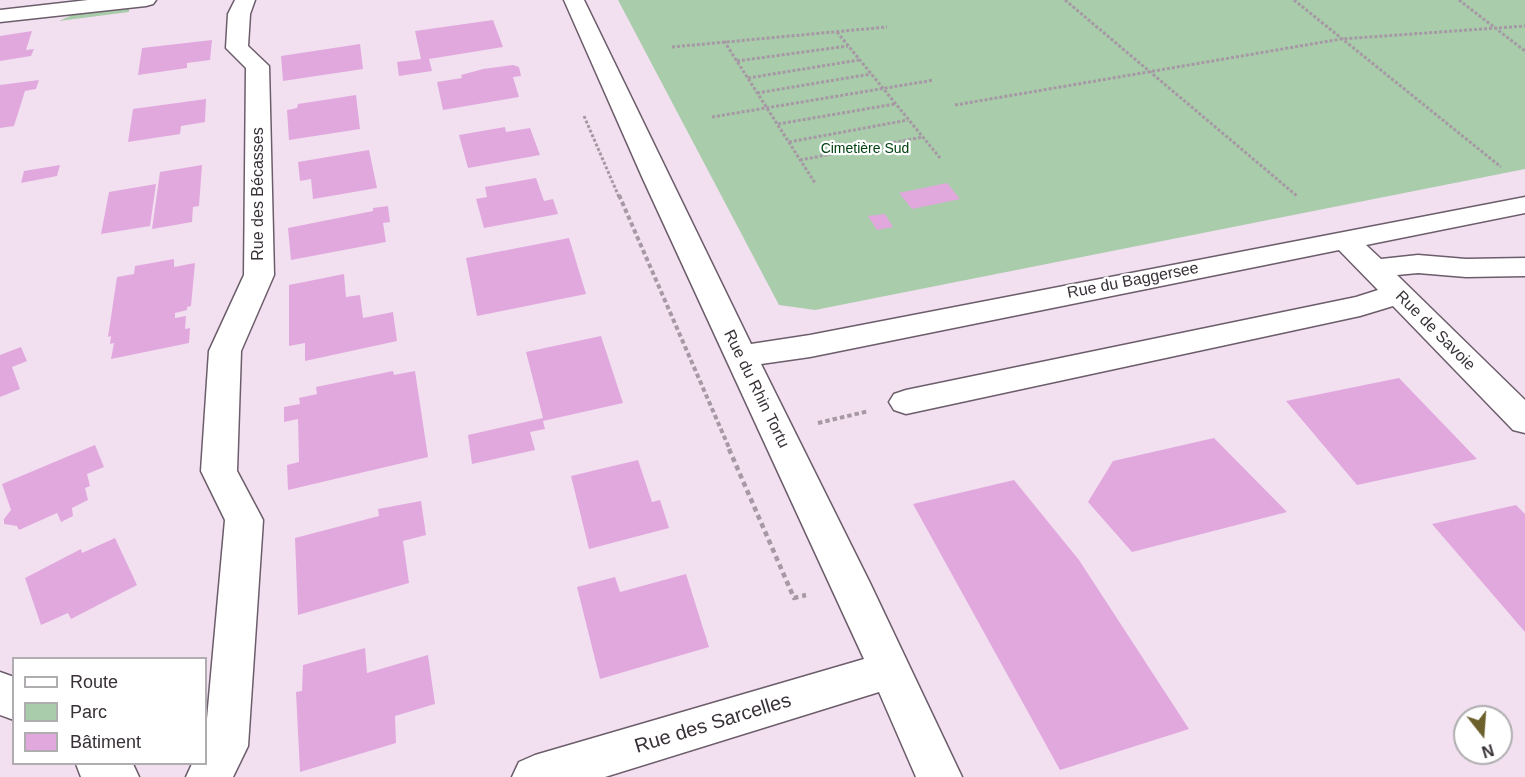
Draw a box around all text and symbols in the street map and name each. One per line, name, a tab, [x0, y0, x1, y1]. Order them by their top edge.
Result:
street label: Rue des Bécasses	[249, 127, 269, 261]
park label: Cimetière Sud	[821, 141, 909, 157]
street label: Rue du Baggersee	[1066, 259, 1200, 303]
street label: Rue de Savoie	[1391, 287, 1479, 375]
street label: Rue du Rhin Tortu	[719, 327, 793, 451]
legend	[12, 657, 207, 765]
text: Route	[70, 672, 118, 692]
street label: Rue des Sarcelles	[632, 689, 794, 759]
text: Parc	[70, 702, 107, 722]
north arrow	[1453, 705, 1513, 765]
text: Bâtiment	[70, 732, 141, 752]
text: N	[1480, 741, 1496, 761]

